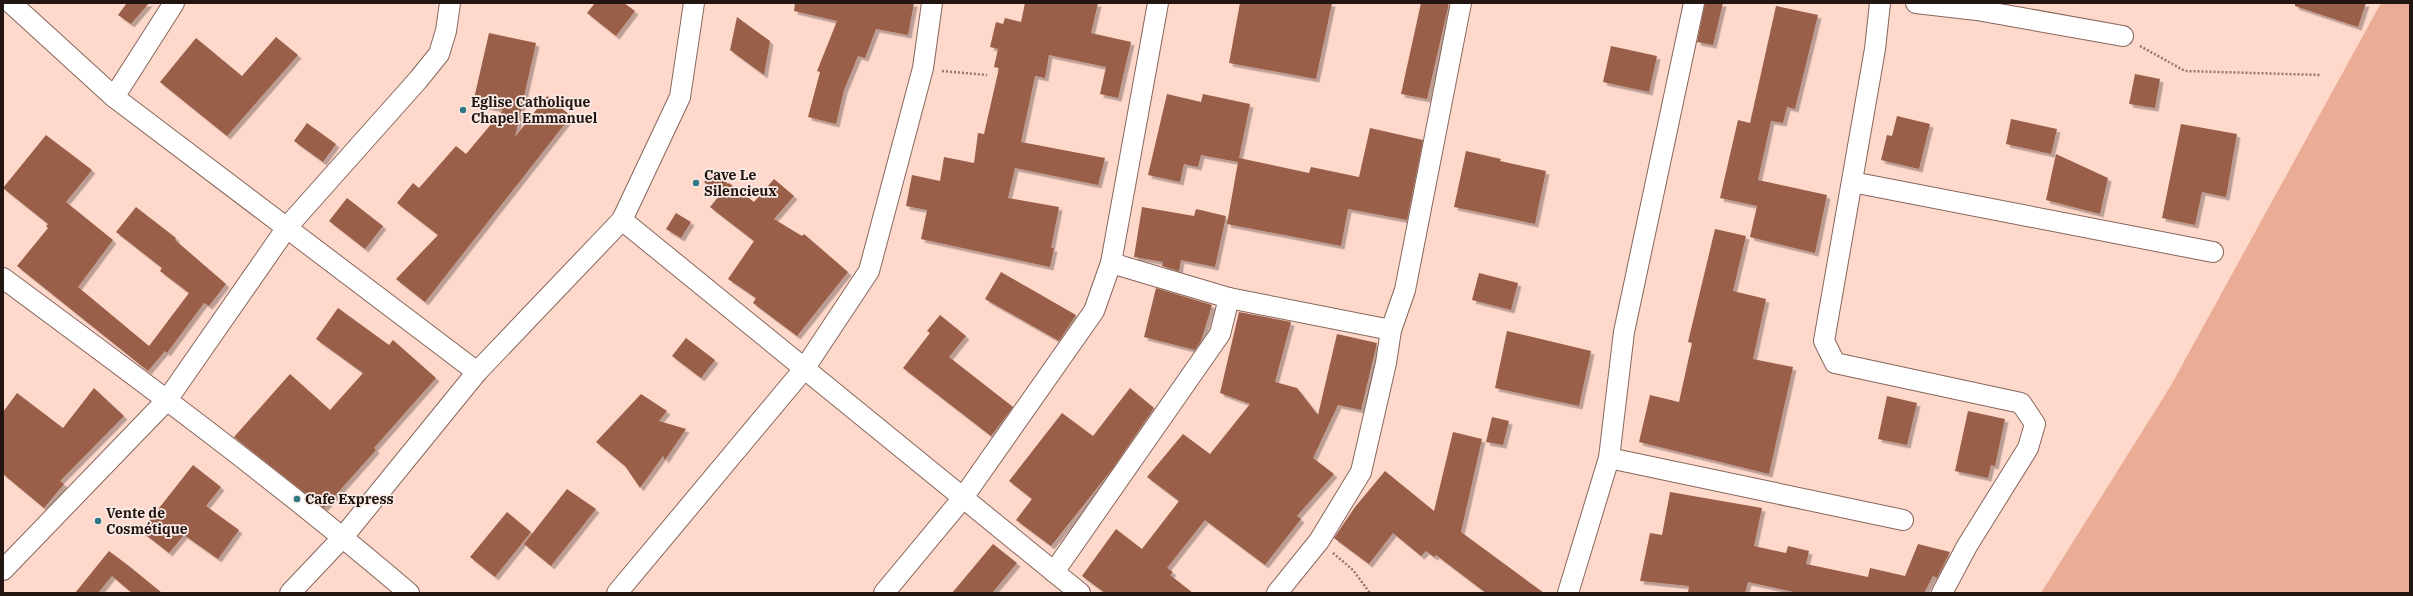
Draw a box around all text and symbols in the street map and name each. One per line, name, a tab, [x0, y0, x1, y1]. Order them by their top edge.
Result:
place label: Eglise Catholique Chapel Emmanuel	[471, 93, 598, 127]
marker: Eglise Catholique Chapel Emmanuel	[458, 105, 468, 115]
place label: Cave Le Silencieux	[704, 166, 777, 200]
marker: Cave Le Silencieux	[691, 178, 701, 188]
place label: Cafe Express	[305, 490, 394, 508]
marker: Cafe Express	[292, 494, 302, 504]
place label: Vente de Cosmétique	[106, 504, 188, 538]
marker: Vente de Cosmétique	[93, 516, 103, 526]

